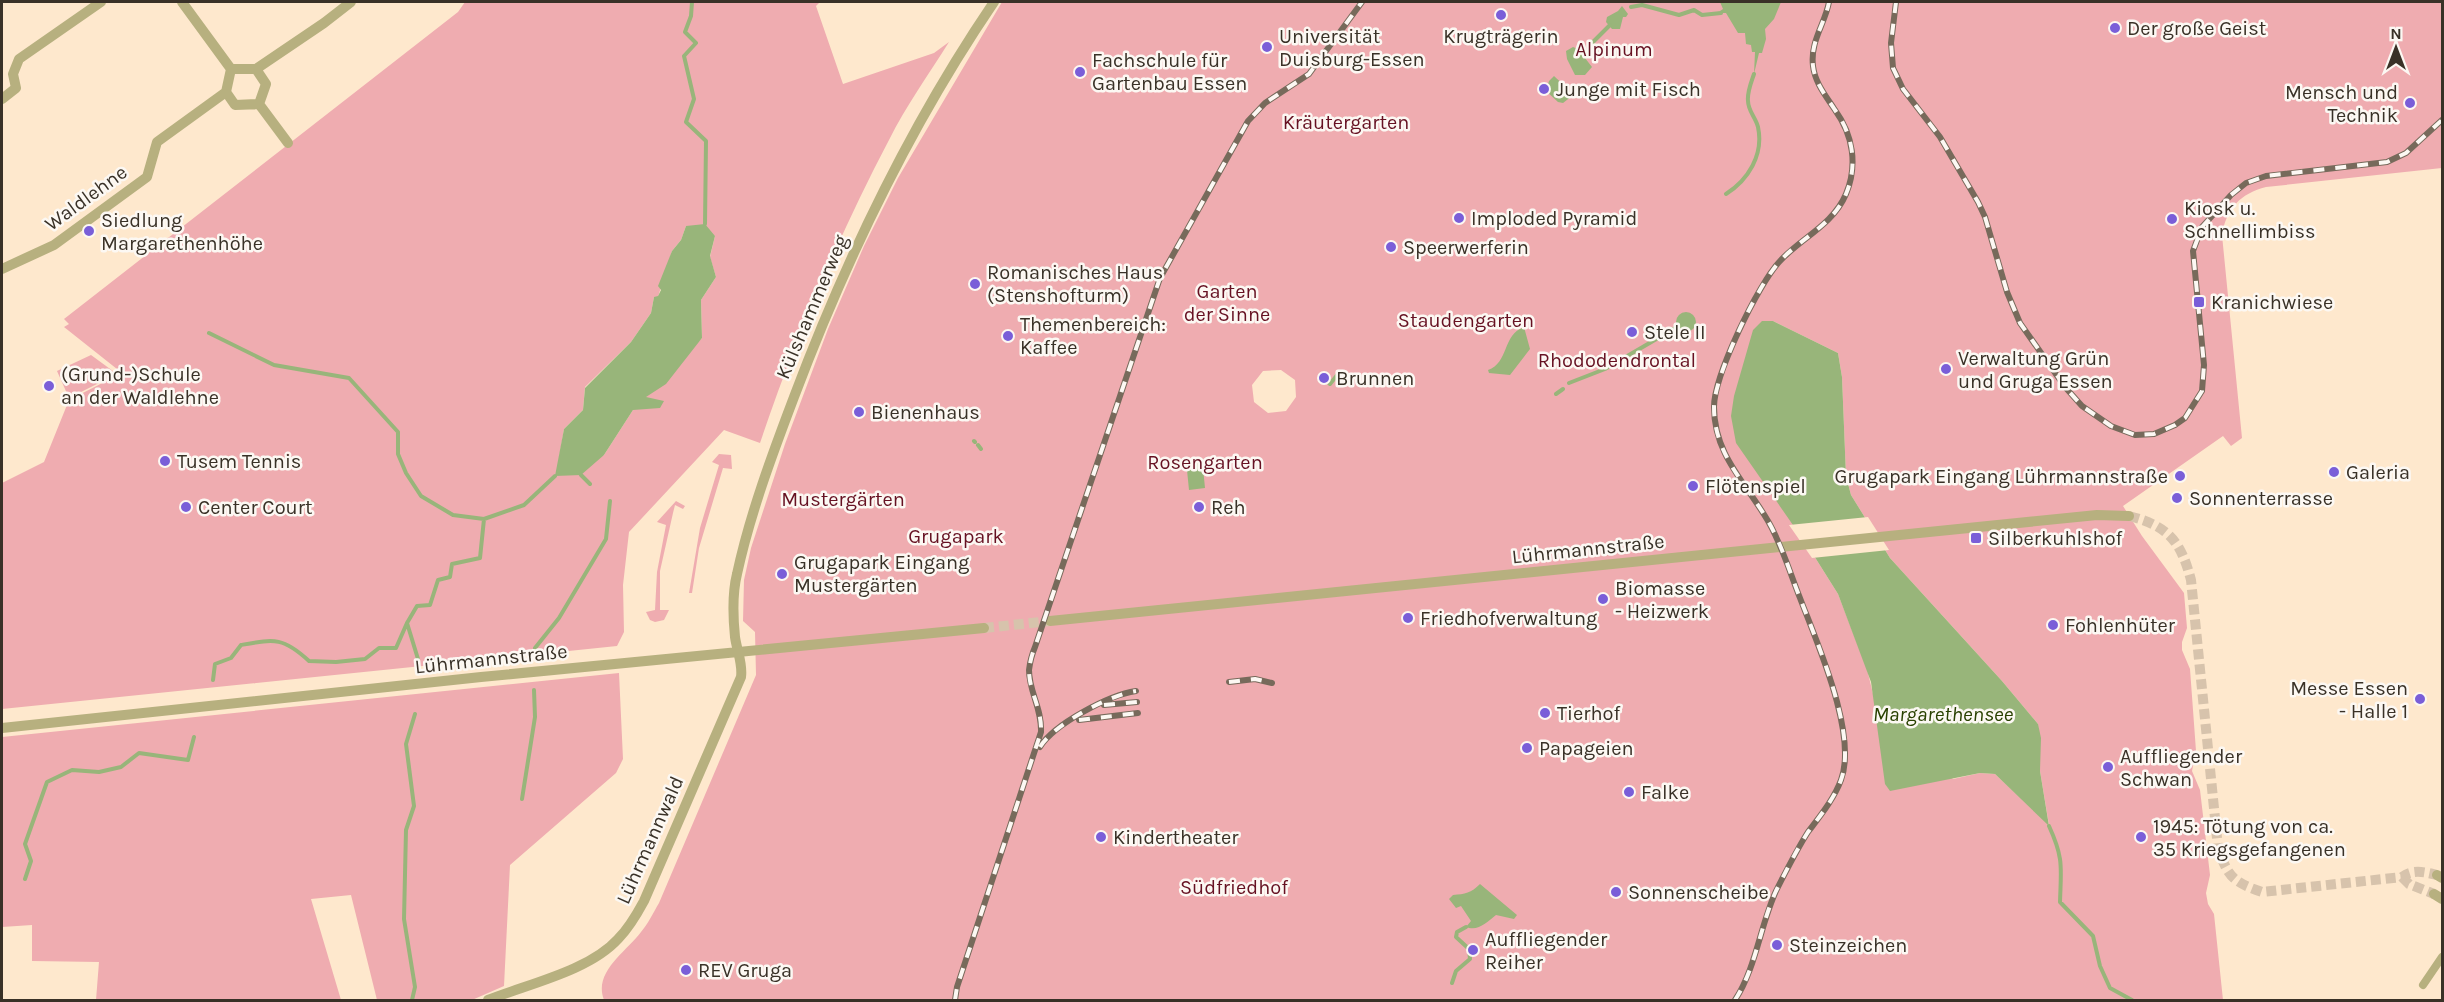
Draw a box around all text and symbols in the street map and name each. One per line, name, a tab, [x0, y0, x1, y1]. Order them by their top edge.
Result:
marker: Krugträgerin	[1494, 8, 1508, 22]
place label: Der große Geist	[2127, 17, 2267, 40]
north arrow	[2366, 18, 2426, 78]
marker: Der große Geist	[2108, 21, 2122, 35]
text: N	[2390, 24, 2402, 43]
place label: Universität Duisburg-Essen	[1279, 25, 1425, 71]
place label: Krugträgerin	[1443, 25, 1559, 48]
park label: Alpinum	[1575, 38, 1653, 61]
marker: Universität Duisburg-Essen	[1260, 40, 1274, 54]
place label: Fachschule für Gartenbau Essen	[1092, 49, 1247, 95]
marker: Fachschule für Gartenbau Essen	[1073, 65, 1087, 79]
place label: Junge mit Fisch	[1556, 78, 1701, 101]
place label: Mensch und Technik	[2285, 81, 2398, 127]
marker: Junge mit Fisch	[1537, 82, 1551, 96]
marker: Mensch und Technik	[2403, 96, 2417, 110]
park label: Kräutergarten	[1283, 111, 1409, 134]
street label: Waldlehne	[40, 160, 132, 236]
place label: Kiosk u. Schnellimbiss	[2184, 197, 2316, 243]
place label: Imploded Pyramid	[1471, 207, 1637, 230]
place label: Siedlung Margarethenhöhe	[101, 209, 263, 255]
marker: Imploded Pyramid	[1452, 211, 1466, 225]
marker: Kiosk u. Schnellimbiss	[2165, 212, 2179, 226]
marker: Siedlung Margarethenhöhe	[82, 224, 96, 238]
street label: Külshammerweg	[771, 231, 853, 383]
place label: Speerwerferin	[1403, 236, 1529, 259]
marker: Speerwerferin	[1384, 240, 1398, 254]
place label: Romanisches Haus (Stenshofturm)	[987, 261, 1163, 307]
marker: Romanisches Haus (Stenshofturm)	[968, 277, 982, 291]
park label: Garten der Sinne	[1184, 280, 1270, 326]
place label: Kranichwiese	[2211, 291, 2333, 314]
marker: Kranichwiese	[2192, 295, 2206, 309]
park label: Staudengarten	[1398, 309, 1534, 332]
place label: Themenbereich: Kaffee	[1020, 313, 1166, 359]
place label: Stele II	[1644, 321, 1706, 344]
marker: Stele II	[1625, 325, 1639, 339]
marker: Themenbereich: Kaffee	[1001, 329, 1015, 343]
place label: Verwaltung Grün und Gruga Essen	[1958, 347, 2113, 393]
park label: Rhododendrontal	[1538, 349, 1696, 372]
marker: Verwaltung Grün und Gruga Essen	[1939, 362, 1953, 376]
place label: (Grund-)Schule an der Waldlehne	[61, 363, 219, 409]
place label: Brunnen	[1336, 367, 1414, 390]
marker: Brunnen	[1317, 371, 1331, 385]
marker: (Grund-)Schule an der Waldlehne	[42, 379, 56, 393]
place label: Bienenhaus	[871, 401, 980, 424]
marker: Bienenhaus	[852, 405, 866, 419]
place label: Tusem Tennis	[177, 450, 301, 473]
park label: Rosengarten	[1147, 451, 1263, 474]
marker: Tusem Tennis	[158, 454, 172, 468]
place label: Galeria	[2346, 461, 2410, 484]
place label: Grugapark Eingang Lührmannstraße	[1834, 465, 2168, 488]
marker: Galeria	[2327, 465, 2341, 479]
marker: Grugapark Eingang Lührmannstraße	[2173, 469, 2187, 483]
place label: Flötenspiel	[1705, 475, 1806, 498]
marker: Flötenspiel	[1686, 479, 1700, 493]
place label: Sonnenterrasse	[2189, 487, 2333, 510]
park label: Mustergärten	[781, 488, 905, 511]
marker: Sonnenterrasse	[2170, 491, 2184, 505]
place label: Center Court	[198, 496, 313, 519]
place label: Reh	[1211, 496, 1246, 519]
marker: Center Court	[179, 500, 193, 514]
marker: Reh	[1192, 500, 1206, 514]
park label: Grugapark	[908, 525, 1004, 548]
place label: Silberkuhlshof	[1988, 527, 2123, 550]
street label: Lührmannstraße	[1510, 530, 1666, 568]
marker: Silberkuhlshof	[1969, 531, 1983, 545]
place label: Grugapark Eingang Mustergärten	[794, 551, 969, 597]
marker: Grugapark Eingang Mustergärten	[775, 567, 789, 581]
place label: Biomasse - Heizwerk	[1615, 577, 1709, 623]
marker: Biomasse - Heizwerk	[1596, 592, 1610, 606]
place label: Friedhofverwaltung	[1420, 607, 1597, 630]
marker: Friedhofverwaltung	[1401, 611, 1415, 625]
place label: Fohlenhüter	[2065, 614, 2176, 637]
marker: Fohlenhüter	[2046, 618, 2060, 632]
street label: Lührmannstraße	[413, 640, 569, 678]
place label: Messe Essen - Halle 1	[2290, 677, 2408, 723]
marker: Messe Essen - Halle 1	[2413, 692, 2427, 706]
place label: Tierhof	[1557, 702, 1620, 725]
water label: Margarethensee	[1873, 702, 2014, 726]
marker: Tierhof	[1538, 706, 1552, 720]
place label: Papageien	[1539, 737, 1634, 760]
marker: Papageien	[1520, 741, 1534, 755]
place label: Auffliegender Schwan	[2120, 745, 2243, 791]
marker: Auffliegender Schwan	[2101, 760, 2115, 774]
street label: Lührmannwald	[612, 772, 688, 908]
place label: Falke	[1641, 781, 1689, 804]
marker: Falke	[1622, 785, 1636, 799]
place label: 1945: Tötung von ca. 35 Kriegsgefangenen	[2153, 815, 2346, 861]
place label: Kindertheater	[1113, 826, 1239, 849]
marker: Kindertheater	[1094, 830, 1108, 844]
marker: 1945: Tötung von ca. 35 Kriegsgefangenen	[2134, 830, 2148, 844]
park label: Südfriedhof	[1180, 876, 1288, 899]
place label: Sonnenscheibe	[1628, 881, 1769, 904]
marker: Sonnenscheibe	[1609, 885, 1623, 899]
place label: Auffliegender Reiher	[1485, 928, 1608, 974]
place label: Steinzeichen	[1789, 934, 1907, 957]
marker: Steinzeichen	[1770, 938, 1784, 952]
marker: Auffliegender Reiher	[1466, 943, 1480, 957]
place label: REV Gruga	[698, 959, 792, 982]
marker: REV Gruga	[679, 963, 693, 977]

